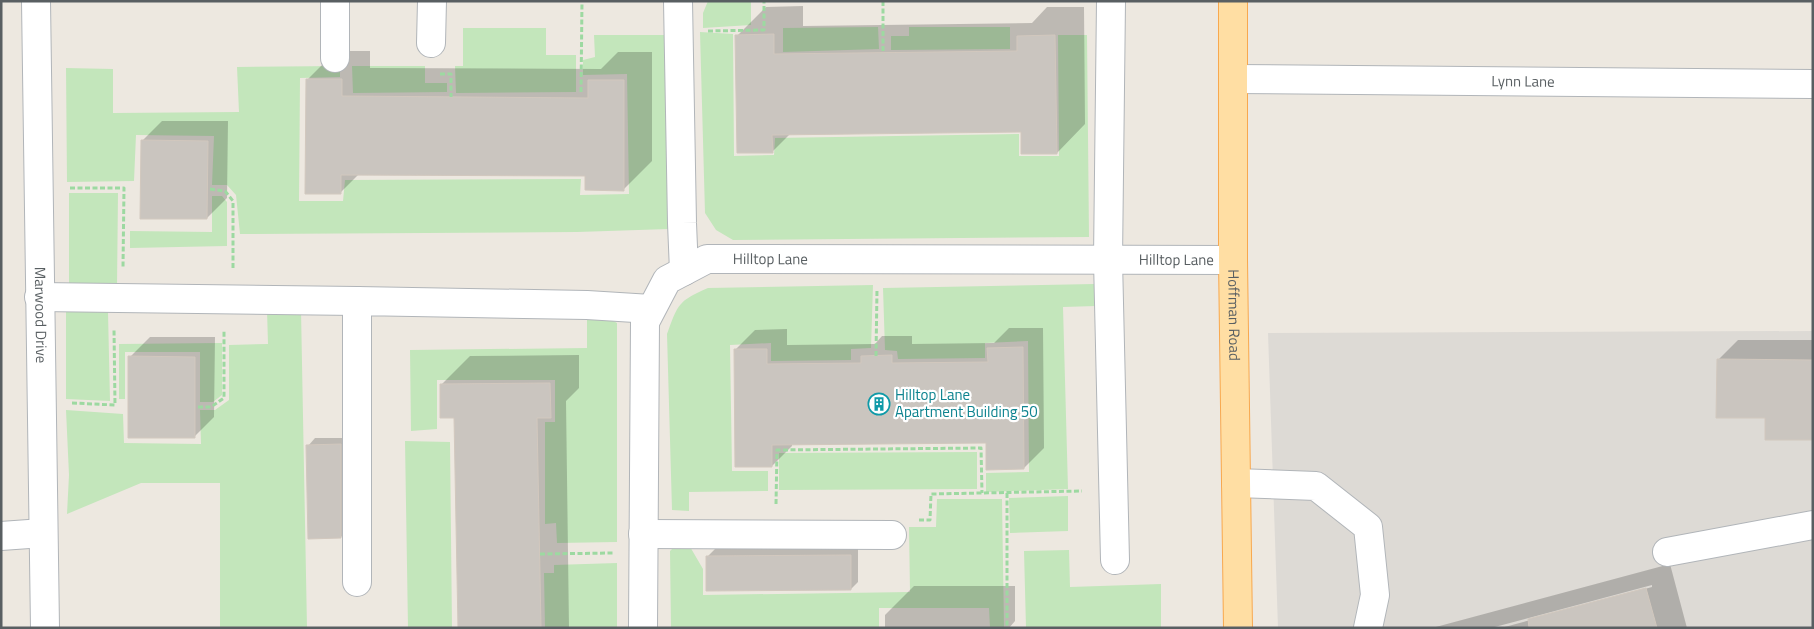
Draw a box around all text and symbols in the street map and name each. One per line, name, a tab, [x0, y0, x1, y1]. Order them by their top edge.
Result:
street label: Lynn Lane	[1491, 69, 1555, 93]
street label: Hilltop Lane	[733, 247, 808, 270]
street label: Hilltop Lane	[1139, 248, 1214, 271]
street label: Marwood Drive	[29, 266, 53, 363]
street label: Hoffman Road	[1222, 269, 1246, 361]
place label: Hilltop Lane Apartment Building 50	[895, 383, 1038, 423]
building icon: Hilltop Lane Apartment Building 50	[867, 392, 891, 416]

